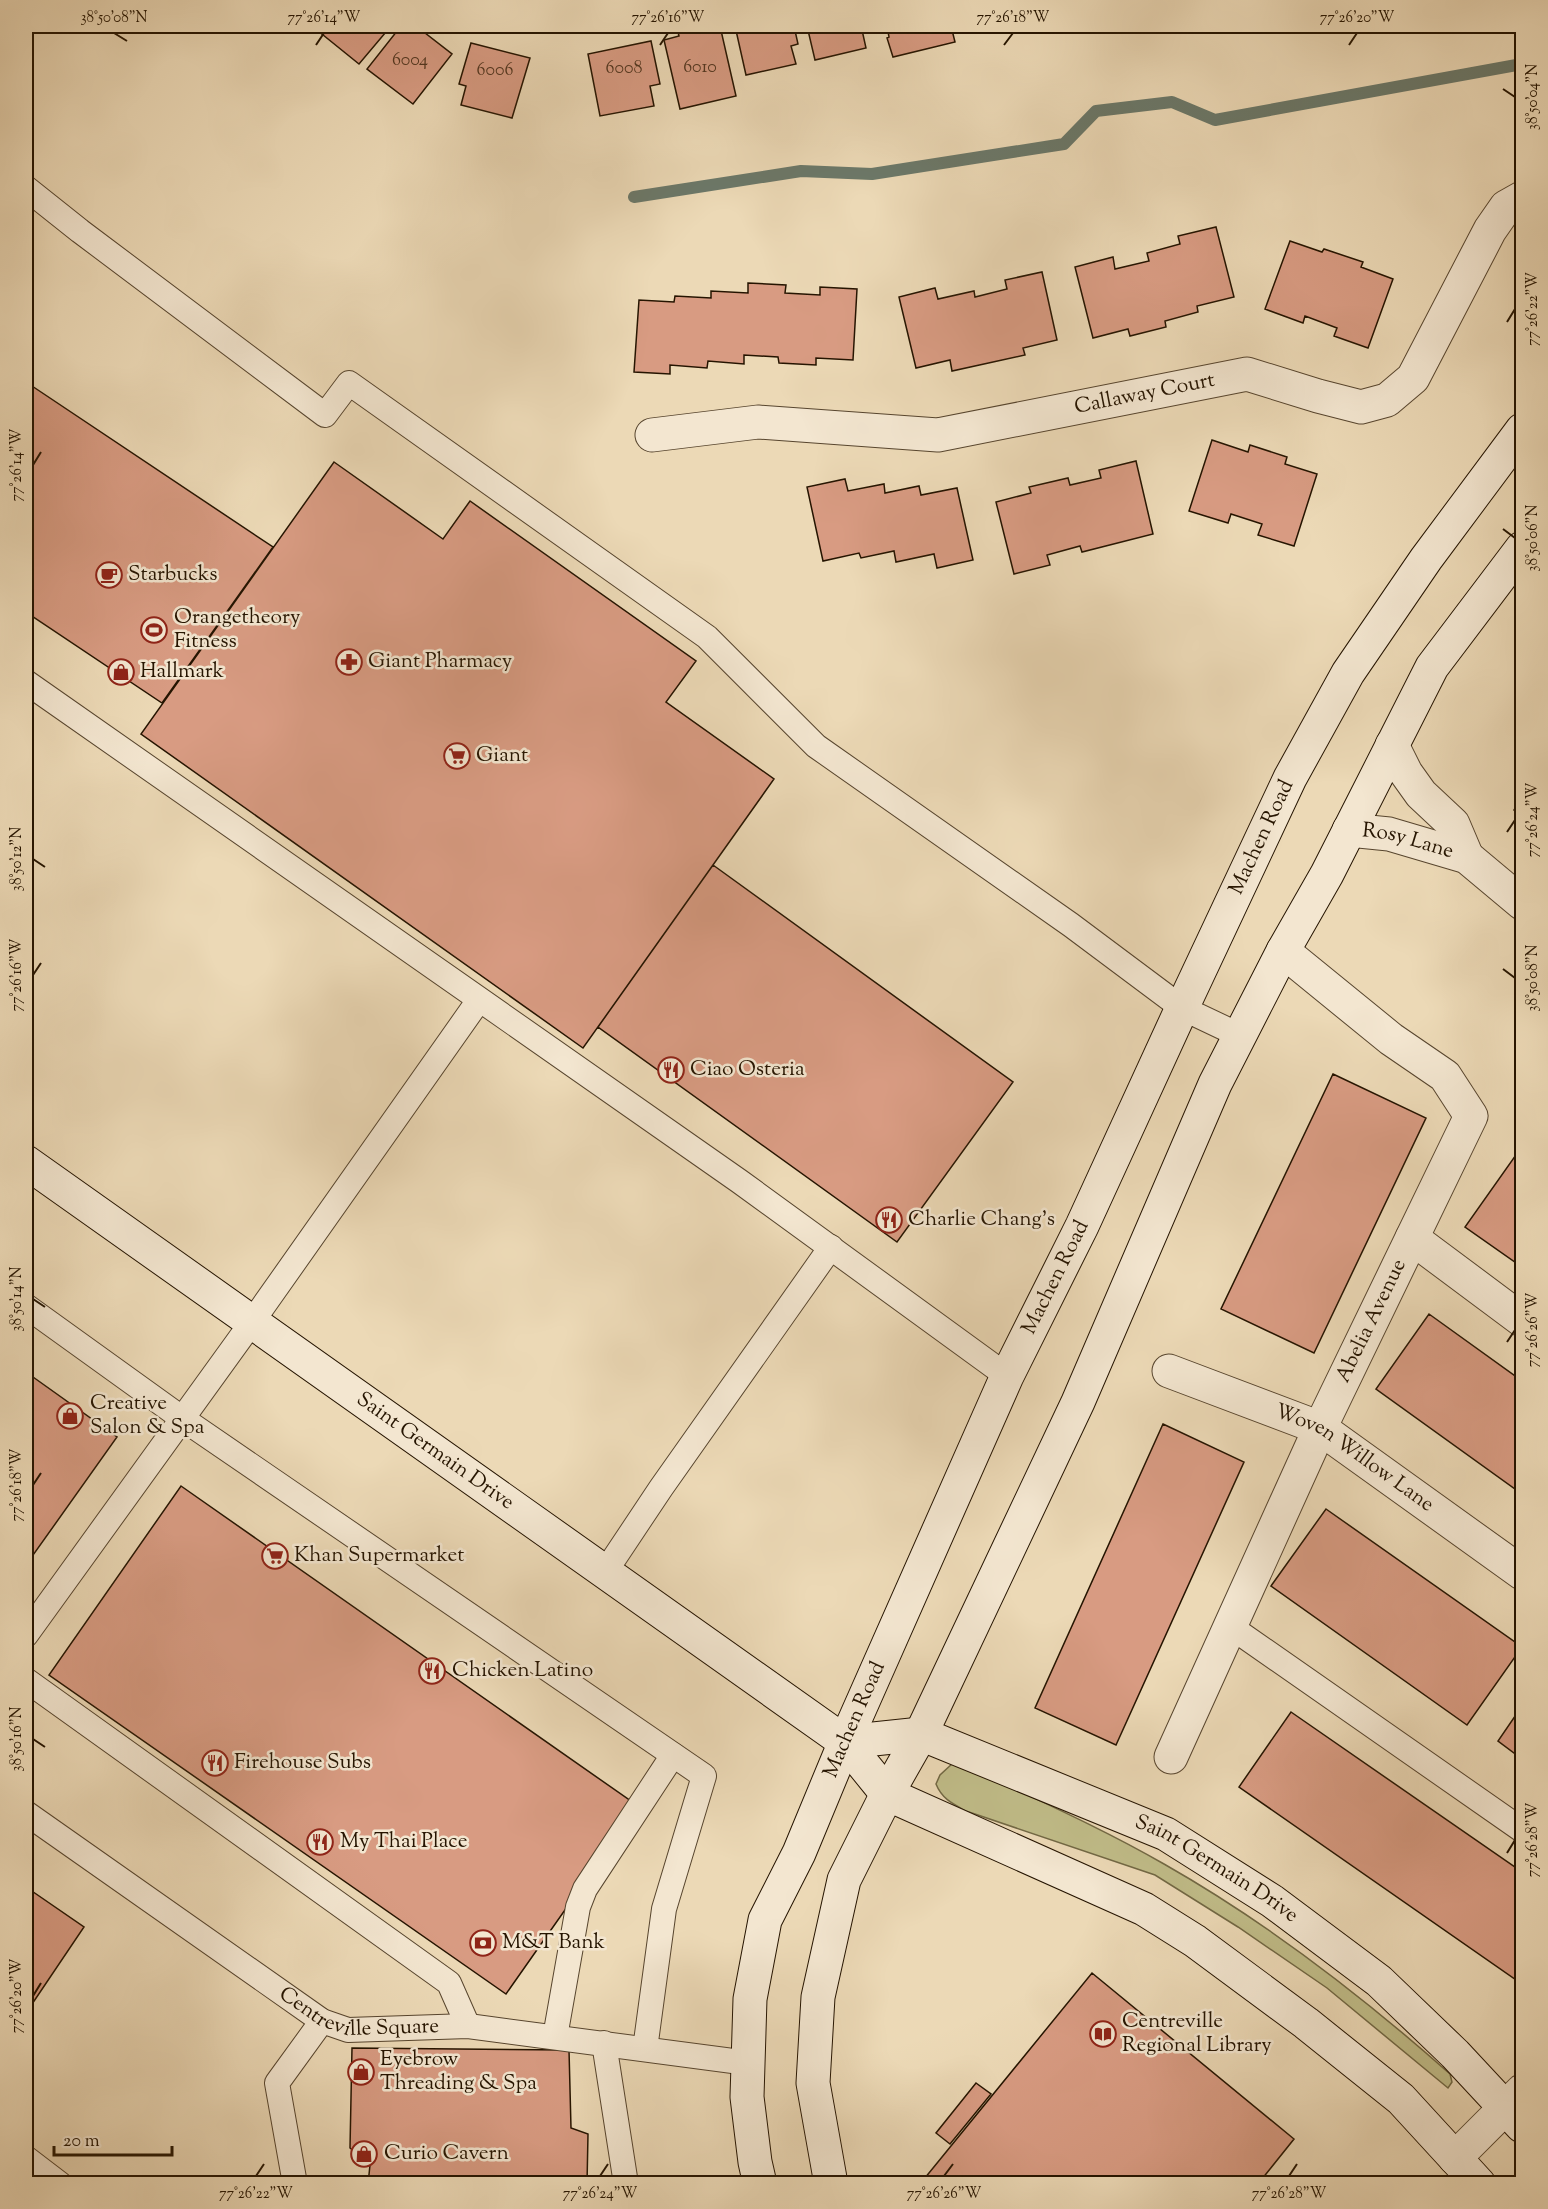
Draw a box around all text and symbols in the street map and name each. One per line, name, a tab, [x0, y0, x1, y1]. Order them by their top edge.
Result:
text: 38°50'08"N	[80, 8, 148, 29]
text: 77°26'14"W	[288, 8, 361, 29]
text: 77°26'16"W	[632, 8, 705, 29]
text: 77°26'18"W	[977, 8, 1050, 29]
text: 77°26'20"W	[1320, 8, 1395, 29]
house number: 6004	[392, 48, 428, 74]
house number: 6010	[683, 55, 717, 81]
house number: 6008	[606, 56, 643, 82]
house number: 6006	[477, 58, 514, 84]
text: 38°50'04"N	[1523, 64, 1544, 130]
text: 77°26'22"W	[1523, 272, 1544, 346]
street label: Callaway Court	[1072, 366, 1218, 423]
text: 77°26'14"W	[7, 428, 28, 501]
text: 38°50'06"N	[1523, 504, 1544, 571]
cafe icon: Starbucks	[94, 560, 124, 590]
place label: Starbucks	[128, 560, 217, 590]
place label: Orangetheory Fitness	[174, 603, 301, 657]
sports icon: Orangetheory Fitness	[139, 615, 169, 645]
pharmacy icon: Giant Pharmacy	[334, 647, 364, 677]
place label: Giant Pharmacy	[368, 647, 513, 677]
shop icon: Hallmark	[106, 657, 136, 687]
place label: Hallmark	[140, 657, 225, 687]
supermarket icon: Giant	[442, 741, 472, 771]
place label: Giant	[476, 741, 528, 771]
street label: Machen Road	[1222, 775, 1302, 900]
text: 77°26'24"W	[1523, 782, 1544, 857]
street label: Rosy Lane	[1361, 816, 1457, 867]
text: 38°50'12"N	[7, 827, 28, 891]
text: 77°26'16"W	[7, 938, 28, 1011]
text: 38°50'08"N	[1523, 944, 1544, 1012]
restaurant icon: Ciao Osteria	[656, 1055, 686, 1085]
place label: Ciao Osteria	[690, 1055, 805, 1085]
restaurant icon: Charlie Chang's	[874, 1205, 904, 1235]
place label: Charlie Chang's	[908, 1205, 1055, 1235]
street label: Machen Road	[1015, 1215, 1097, 1340]
street label: Abelia Avenue	[1329, 1254, 1415, 1388]
text: 38°50'14"N	[7, 1266, 28, 1331]
text: 77°26'26"W	[1523, 1292, 1544, 1367]
street label: Saint Germain Drive	[350, 1385, 520, 1518]
place label: Creative Salon & Spa	[90, 1389, 205, 1443]
street label: Woven Willow Lane	[1270, 1397, 1440, 1520]
shop icon: Creative Salon & Spa	[55, 1401, 85, 1431]
text: 77°26'18"W	[7, 1448, 28, 1521]
supermarket icon: Khan Supermarket	[260, 1541, 290, 1571]
place label: Khan Supermarket	[294, 1541, 464, 1571]
restaurant icon: Chicken Latino	[417, 1656, 447, 1686]
place label: Chicken Latino	[452, 1656, 593, 1686]
street label: Machen Road	[817, 1657, 894, 1783]
text: 38°50'16"N	[7, 1706, 28, 1772]
restaurant icon: Firehouse Subs	[200, 1748, 230, 1778]
place label: Firehouse Subs	[234, 1748, 371, 1778]
text: 77°26'28"W	[1523, 1802, 1544, 1877]
street label: Saint Germain Drive	[1130, 1808, 1304, 1931]
restaurant icon: My Thai Place	[305, 1827, 335, 1857]
place label: My Thai Place	[340, 1827, 468, 1857]
bank icon: M&T Bank	[468, 1928, 498, 1958]
place label: M&T Bank	[502, 1928, 606, 1958]
text: 77°26'20"W	[7, 1958, 28, 2033]
street label: Centreville Square	[272, 1980, 440, 2045]
place label: Centreville Regional Library	[1122, 2007, 1272, 2061]
library icon: Centreville Regional Library	[1088, 2019, 1118, 2049]
place label: Eyebrow Threading & Spa	[380, 2045, 537, 2099]
shop icon: Eyebrow Threading & Spa	[346, 2057, 376, 2087]
scale bar	[54, 2119, 172, 2157]
text: 20 m	[63, 2129, 100, 2155]
shop icon: Curio Cavern	[349, 2139, 379, 2169]
place label: Curio Cavern	[384, 2139, 509, 2169]
text: 77°26'22"W	[219, 2184, 293, 2205]
text: 77°26'24"W	[563, 2184, 638, 2205]
text: 77°26'26"W	[907, 2184, 982, 2205]
text: 77°26'28"W	[1252, 2184, 1327, 2205]

